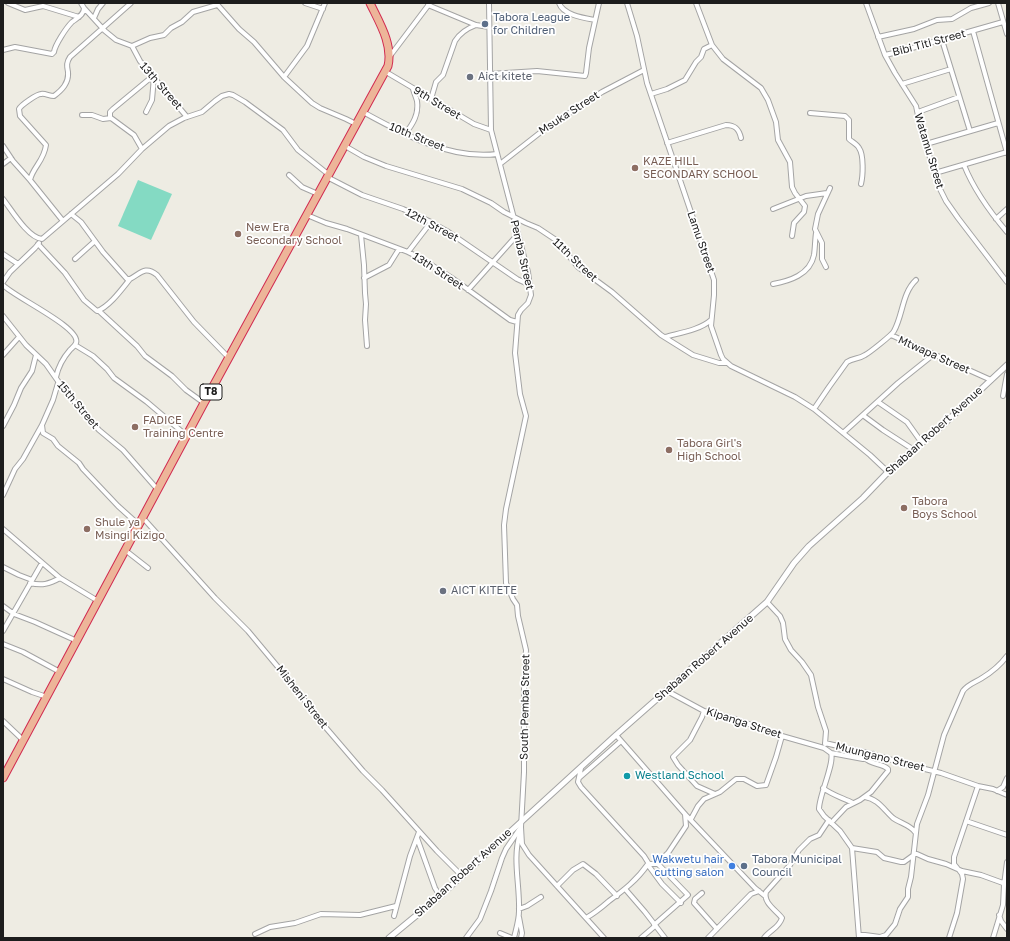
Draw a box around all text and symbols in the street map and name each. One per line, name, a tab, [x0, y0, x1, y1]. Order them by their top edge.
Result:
place label: Tabora League for Children	[493, 11, 570, 37]
marker: Tabora League for Children	[480, 19, 490, 29]
street label: Bibi Titi Street	[891, 27, 967, 59]
street label: 13th Street	[137, 60, 185, 112]
place label: Aict kitete	[478, 70, 532, 84]
marker: Aict kitete	[465, 72, 475, 82]
street label: 9th Street	[411, 84, 463, 122]
street label: Msuka Street	[536, 89, 602, 137]
street label: Watamu Street	[911, 112, 947, 190]
street label: 10th Street	[387, 120, 447, 154]
place label: KAZE HILL SECONDARY SCHOOL	[643, 155, 758, 181]
marker: KAZE HILL SECONDARY SCHOOL	[630, 163, 640, 173]
street label: 12th Street	[403, 206, 461, 244]
street label: Lamu Street	[684, 209, 718, 275]
street label: Pemba Street	[508, 219, 536, 291]
place label: New Era Secondary School	[246, 221, 342, 247]
marker: New Era Secondary School	[233, 229, 243, 239]
street label: 11th Street	[550, 235, 600, 285]
street label: 13th Street	[410, 250, 466, 292]
street label: Mtwapa Street	[896, 333, 972, 377]
street label: 15th Street	[54, 378, 102, 432]
road number: T8	[200, 384, 222, 400]
street label: Shabaan Robert Avenue	[883, 384, 985, 478]
place label: FADICE Training Centre	[143, 414, 224, 440]
marker: FADICE Training Centre	[130, 422, 140, 432]
place label: Tabora Girl's High School	[677, 437, 742, 463]
marker: Tabora Girl's High School	[664, 445, 674, 455]
place label: Tabora Boys School	[912, 495, 977, 521]
marker: Tabora Boys School	[899, 503, 909, 513]
place label: Shule ya Msingi Kizigo	[95, 516, 165, 542]
marker: Shule ya Msingi Kizigo	[82, 524, 92, 534]
place label: AICT KITETE	[451, 584, 517, 598]
marker: AICT KITETE	[438, 586, 448, 596]
street label: Shabaan Robert Avenue	[652, 612, 756, 704]
street label: South Pemba Street	[517, 654, 533, 760]
street label: Misheni Street	[273, 663, 331, 731]
street label: Kipanga Street	[705, 705, 783, 741]
street label: Muungano Street	[834, 740, 926, 774]
place label: Westland School	[635, 769, 724, 783]
marker: Westland School	[622, 771, 632, 781]
street label: Shabaan Robert Avenue	[412, 826, 514, 920]
place label: Wakwetu hair cutting salon	[652, 853, 724, 879]
place label: Tabora Municipal Council	[752, 853, 842, 879]
marker: Wakwetu hair cutting salon	[727, 861, 737, 871]
marker: Tabora Municipal Council	[739, 861, 749, 871]

